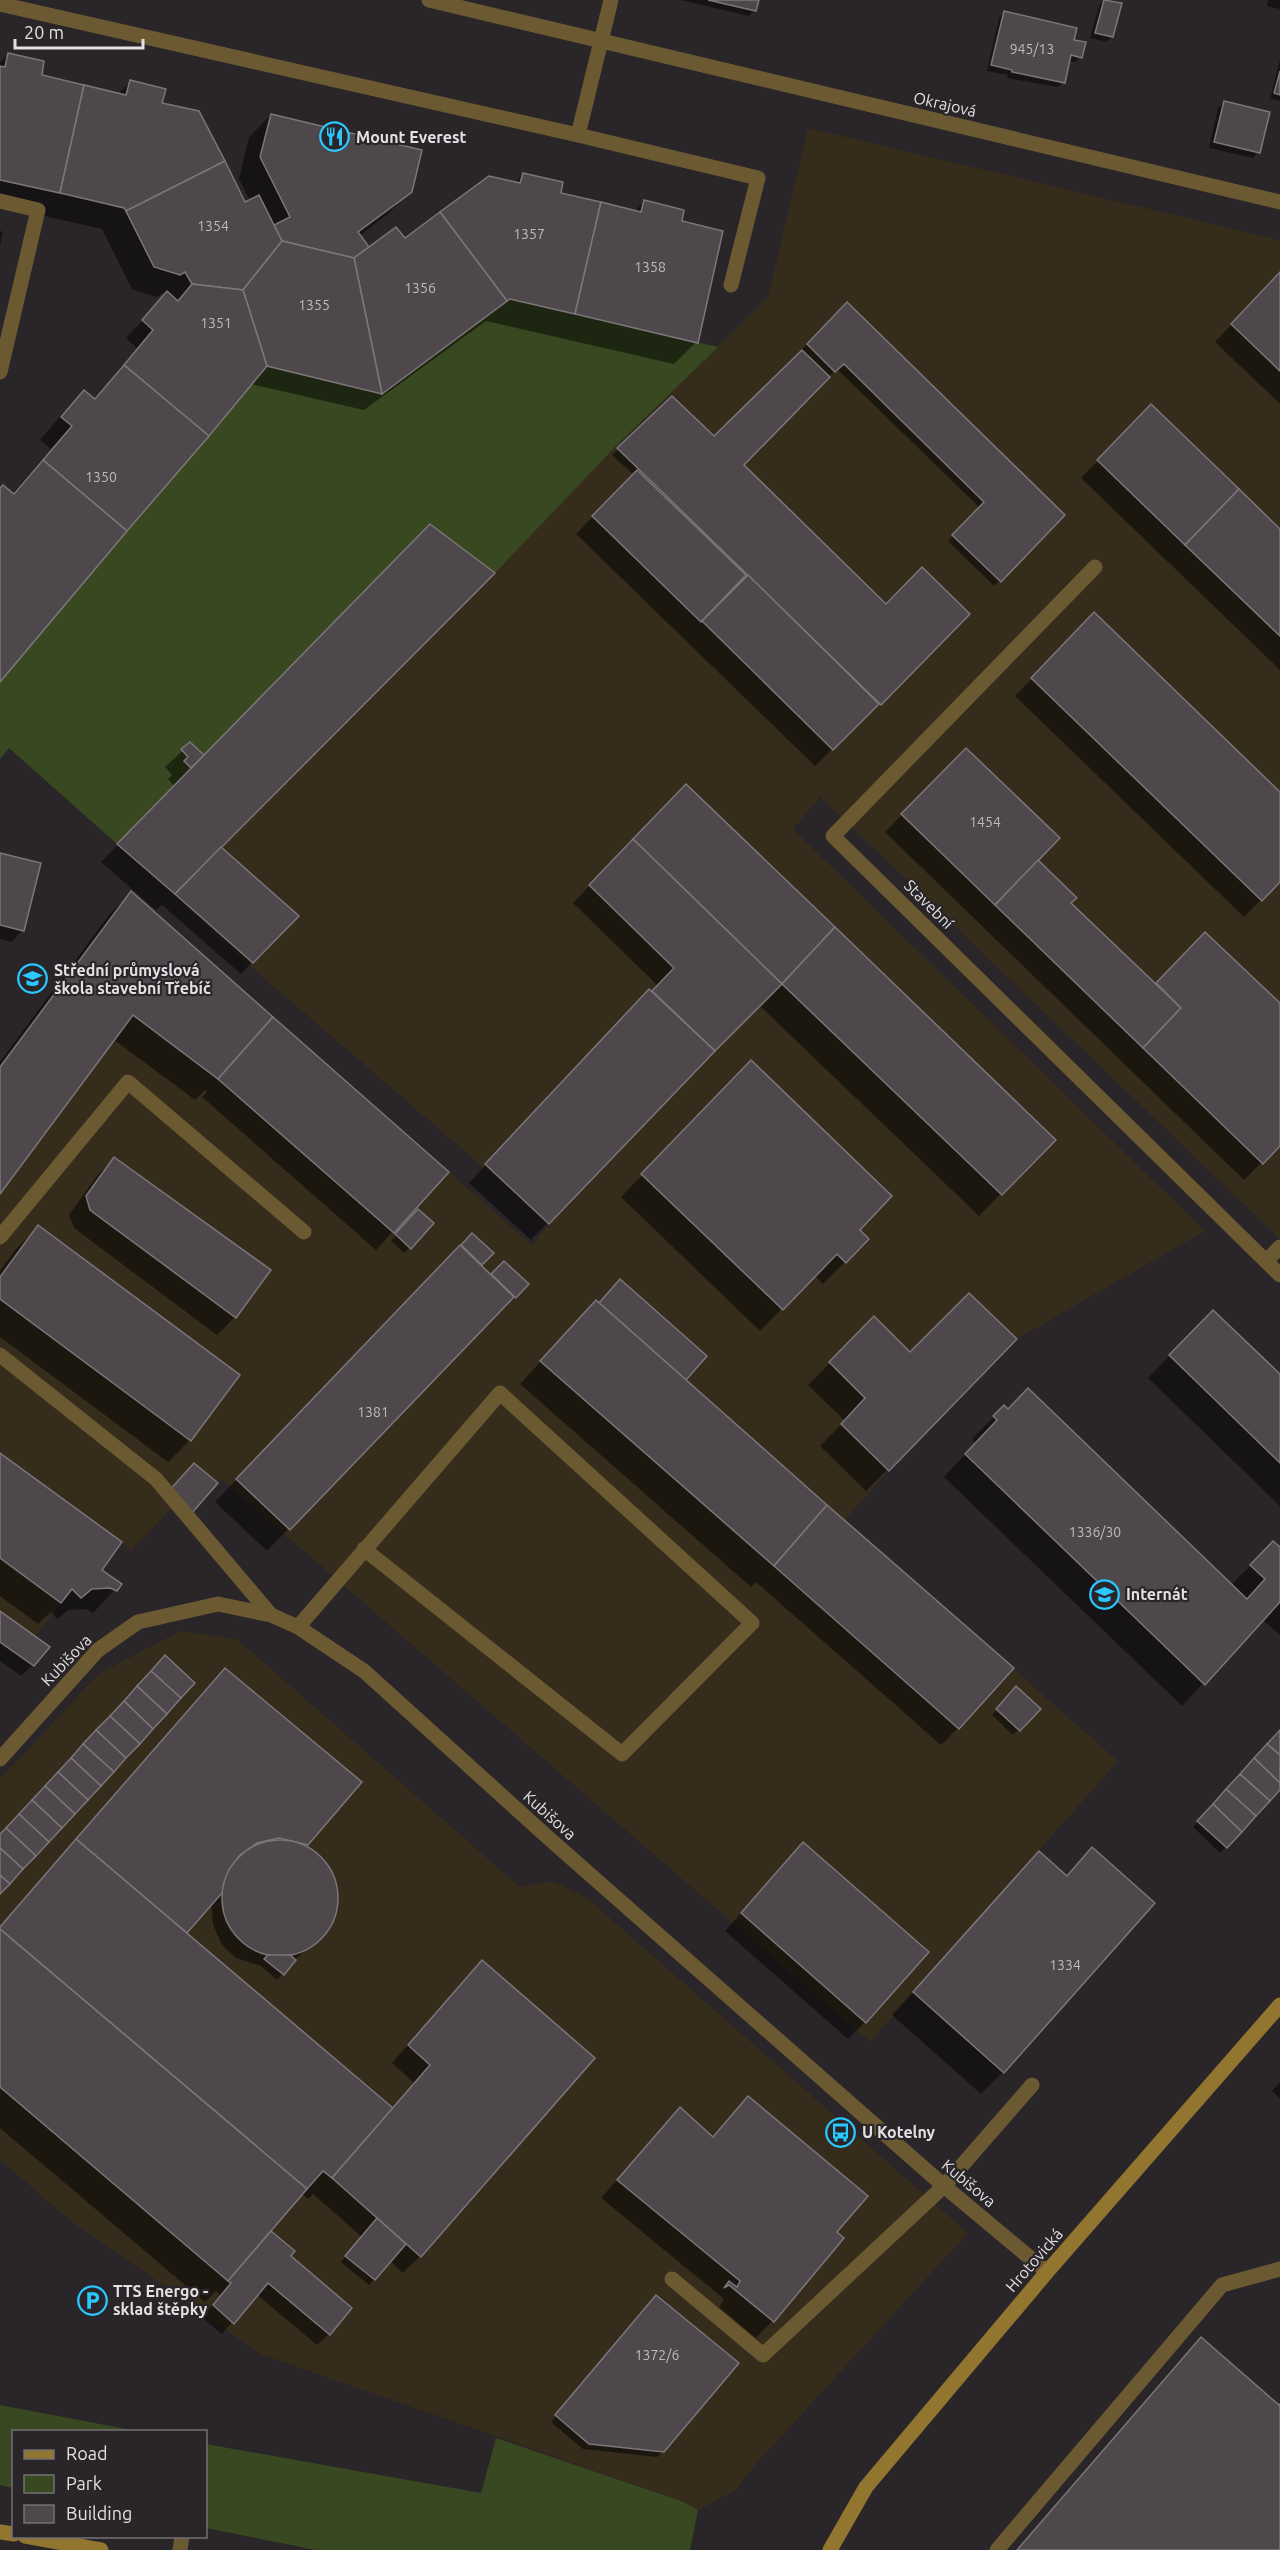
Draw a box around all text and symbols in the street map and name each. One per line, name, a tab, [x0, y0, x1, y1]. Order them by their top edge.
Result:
scale bar	[15, 12, 142, 50]
text: 20 m	[24, 22, 64, 42]
house number: 945/13	[1010, 41, 1054, 57]
street label: Okrajová	[912, 88, 978, 120]
restaurant icon: Mount Everest	[319, 121, 351, 153]
place label: Mount Everest	[356, 128, 467, 146]
house number: 1354	[197, 218, 229, 234]
house number: 1357	[513, 226, 545, 242]
house number: 1358	[634, 259, 666, 275]
house number: 1356	[404, 280, 436, 296]
house number: 1355	[298, 297, 330, 313]
house number: 1351	[200, 315, 232, 331]
house number: 1350	[85, 469, 117, 485]
house number: 1454	[969, 814, 1001, 830]
street label: Stavební	[901, 876, 958, 933]
place label: Střední průmyslová škola stavební Třebíč	[54, 961, 211, 997]
school or university icon: Střední průmyslová škola stavební Třebíč	[17, 963, 49, 995]
house number: 1381	[357, 1404, 389, 1420]
house number: 1336/30	[1069, 1524, 1121, 1540]
school or university icon: Internát	[1089, 1578, 1121, 1610]
place label: Internát	[1126, 1585, 1188, 1603]
street label: Kubišova	[37, 1631, 95, 1689]
street label: Kubišova	[520, 1787, 580, 1843]
house number: 1334	[1049, 1957, 1081, 1973]
bus stop icon: U Kotelny	[825, 2116, 857, 2148]
place label: U Kotelny	[862, 2123, 936, 2141]
street label: Kubišova	[939, 2155, 999, 2211]
street label: Hrotovická	[1002, 2225, 1066, 2295]
place label: TTS Energo - sklad štěpky	[113, 2282, 208, 2318]
parking icon: TTS Energo - sklad štěpky	[76, 2284, 108, 2316]
house number: 1372/6	[635, 2347, 679, 2363]
legend	[12, 2430, 207, 2538]
text: Road	[66, 2443, 108, 2463]
text: Park	[66, 2473, 102, 2493]
text: Building	[66, 2503, 132, 2523]

